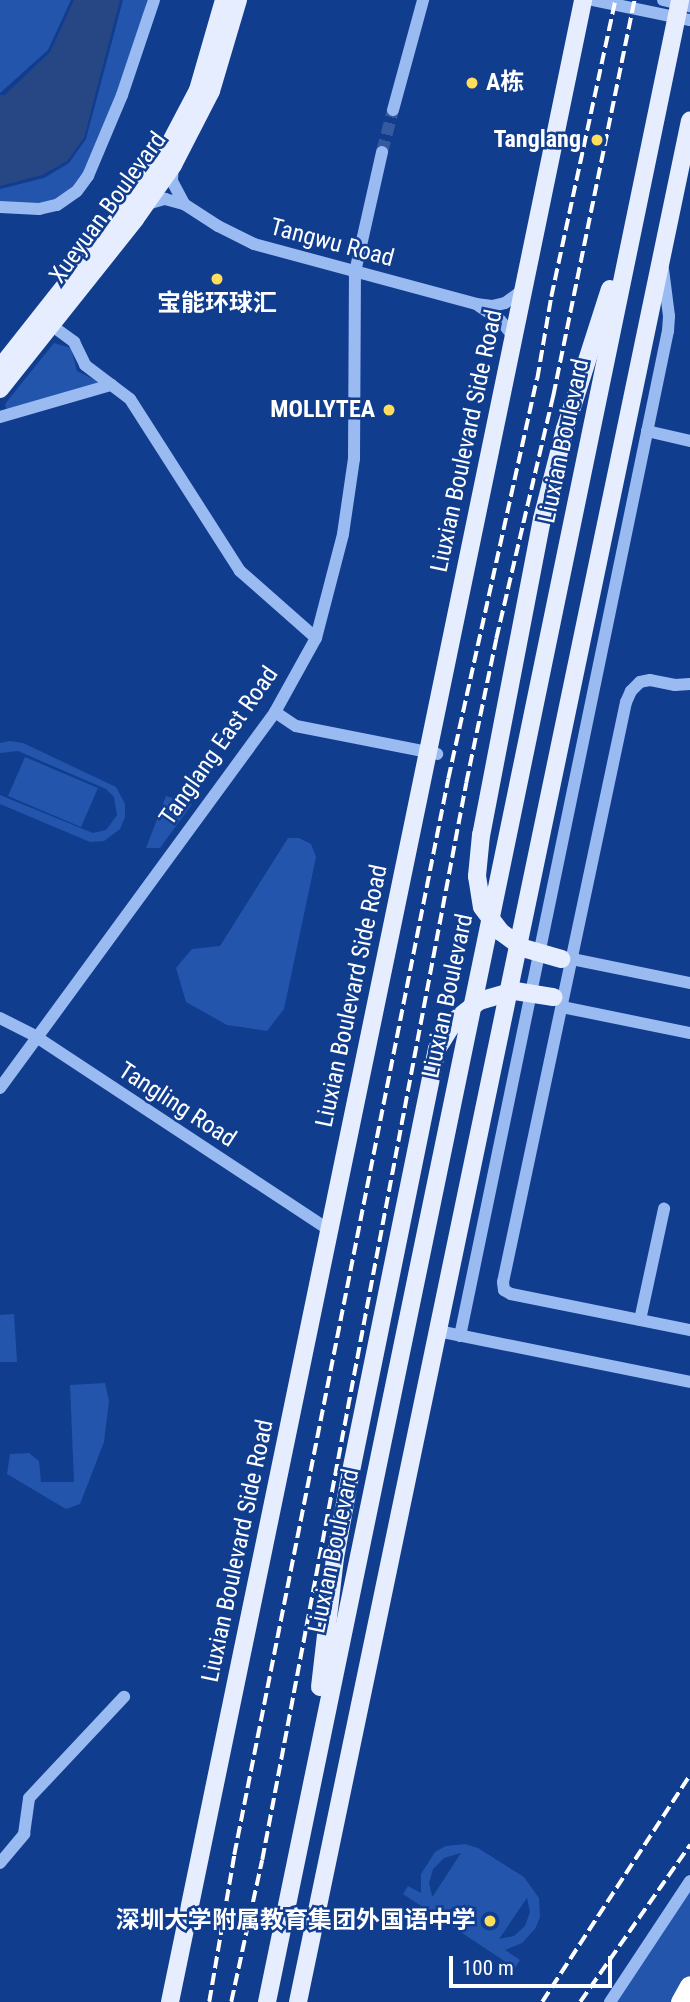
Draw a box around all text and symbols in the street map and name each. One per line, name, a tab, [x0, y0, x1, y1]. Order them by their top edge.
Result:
place label: A栋	[486, 69, 524, 97]
marker: A栋	[464, 75, 480, 91]
place label: Tanglang	[493, 126, 581, 154]
street label: Xueyuan Boulevard	[43, 127, 173, 289]
marker: Tanglang	[587, 130, 607, 150]
street label: Tangwu Road	[267, 213, 397, 273]
marker: 宝能环球汇	[209, 271, 225, 287]
place label: 宝能环球汇	[157, 290, 277, 318]
street label: Liuxian Boulevard Side Road	[425, 307, 509, 575]
street label: Liuxian Boulevard	[533, 356, 595, 526]
place label: MOLLYTEA	[270, 396, 375, 424]
marker: MOLLYTEA	[381, 402, 397, 418]
street label: Tanglang East Road	[153, 661, 285, 831]
street label: Liuxian Boulevard Side Road	[310, 862, 394, 1130]
street label: Liuxian Boulevard	[417, 911, 479, 1081]
street label: Tangling Road	[113, 1056, 241, 1154]
street label: Liuxian Boulevard Side Road	[196, 1417, 280, 1685]
street label: Liuxian Boulevard	[303, 1466, 365, 1636]
place label: 深圳大学附属教育集团外国语中学	[116, 1907, 476, 1935]
marker: 深圳大学附属教育集团外国语中学	[482, 1913, 498, 1929]
scale bar	[452, 1942, 615, 1986]
text: 100 m	[462, 1956, 514, 1980]

